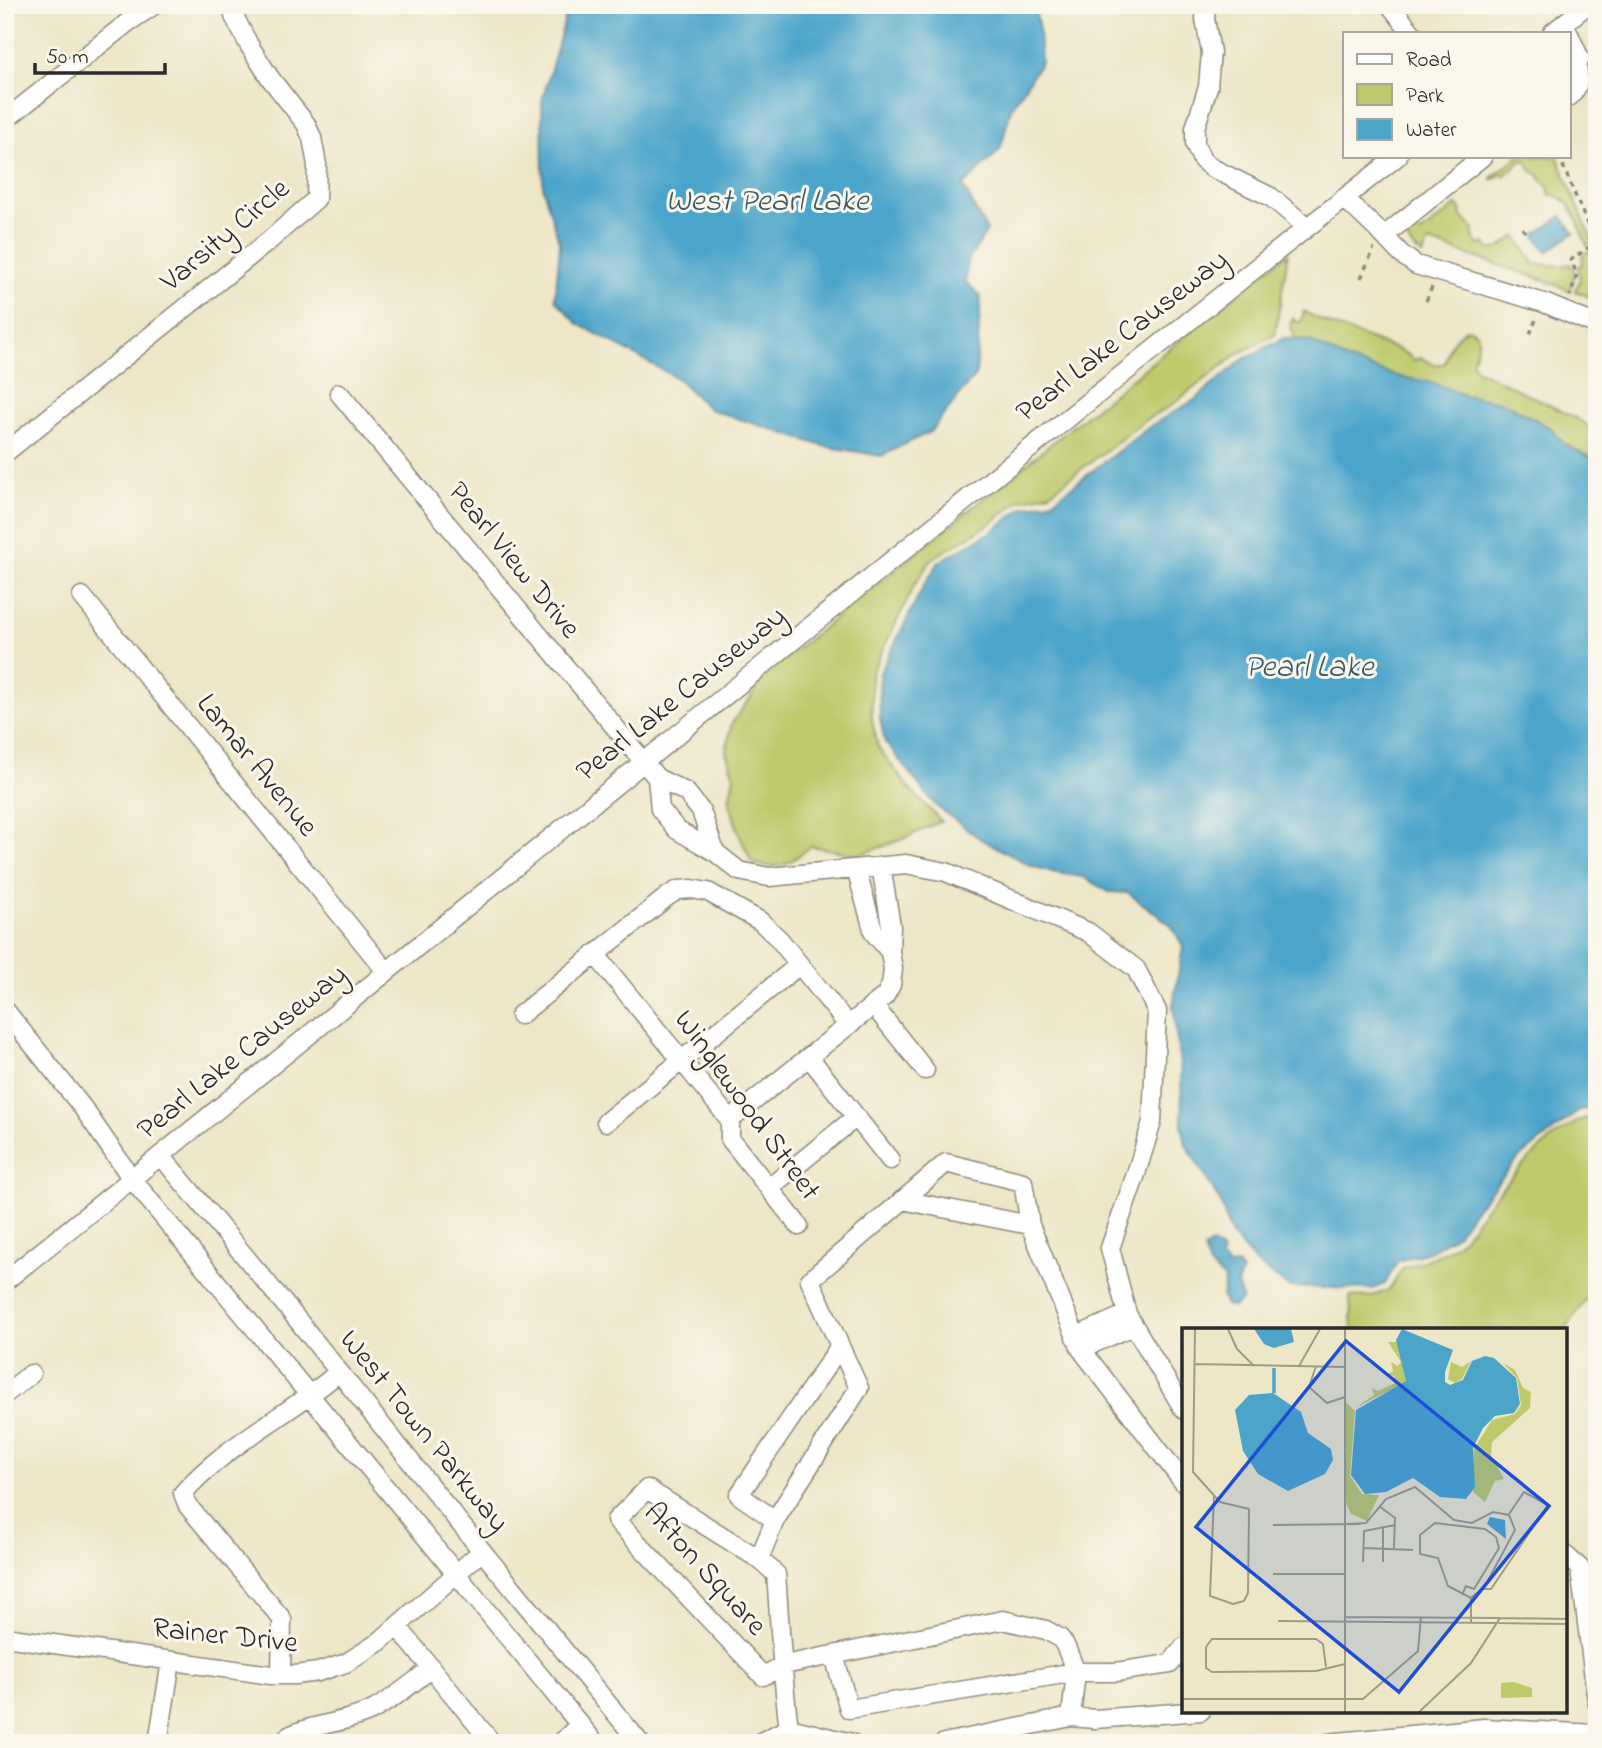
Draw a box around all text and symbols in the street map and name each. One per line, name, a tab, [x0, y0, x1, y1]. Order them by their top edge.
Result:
scale bar	[35, 32, 164, 76]
legend	[1343, 32, 1570, 158]
text: 50 m	[46, 43, 89, 73]
text: Road	[1406, 46, 1452, 76]
text: Park	[1406, 82, 1445, 112]
text: Water	[1406, 116, 1457, 146]
street label: Varsity Circle	[151, 168, 301, 304]
water label: West Pearl Lake	[665, 179, 870, 226]
street label: Pearl Lake Causeway	[1007, 240, 1239, 434]
street label: Pearl View Drive	[436, 473, 591, 650]
street label: Pearl Lake Causeway	[567, 596, 797, 794]
water label: Pearl Lake	[1245, 645, 1375, 692]
street label: Lamar Avenue	[184, 685, 328, 848]
street label: Pearl Lake Causeway	[128, 954, 358, 1152]
street label: Winglewood Street	[662, 1002, 830, 1210]
street label: West Town Parkway	[327, 1321, 519, 1543]
inset map	[1182, 1328, 1567, 1713]
street label: Afton Square	[632, 1493, 777, 1647]
street label: Rainer Drive	[150, 1607, 300, 1667]

